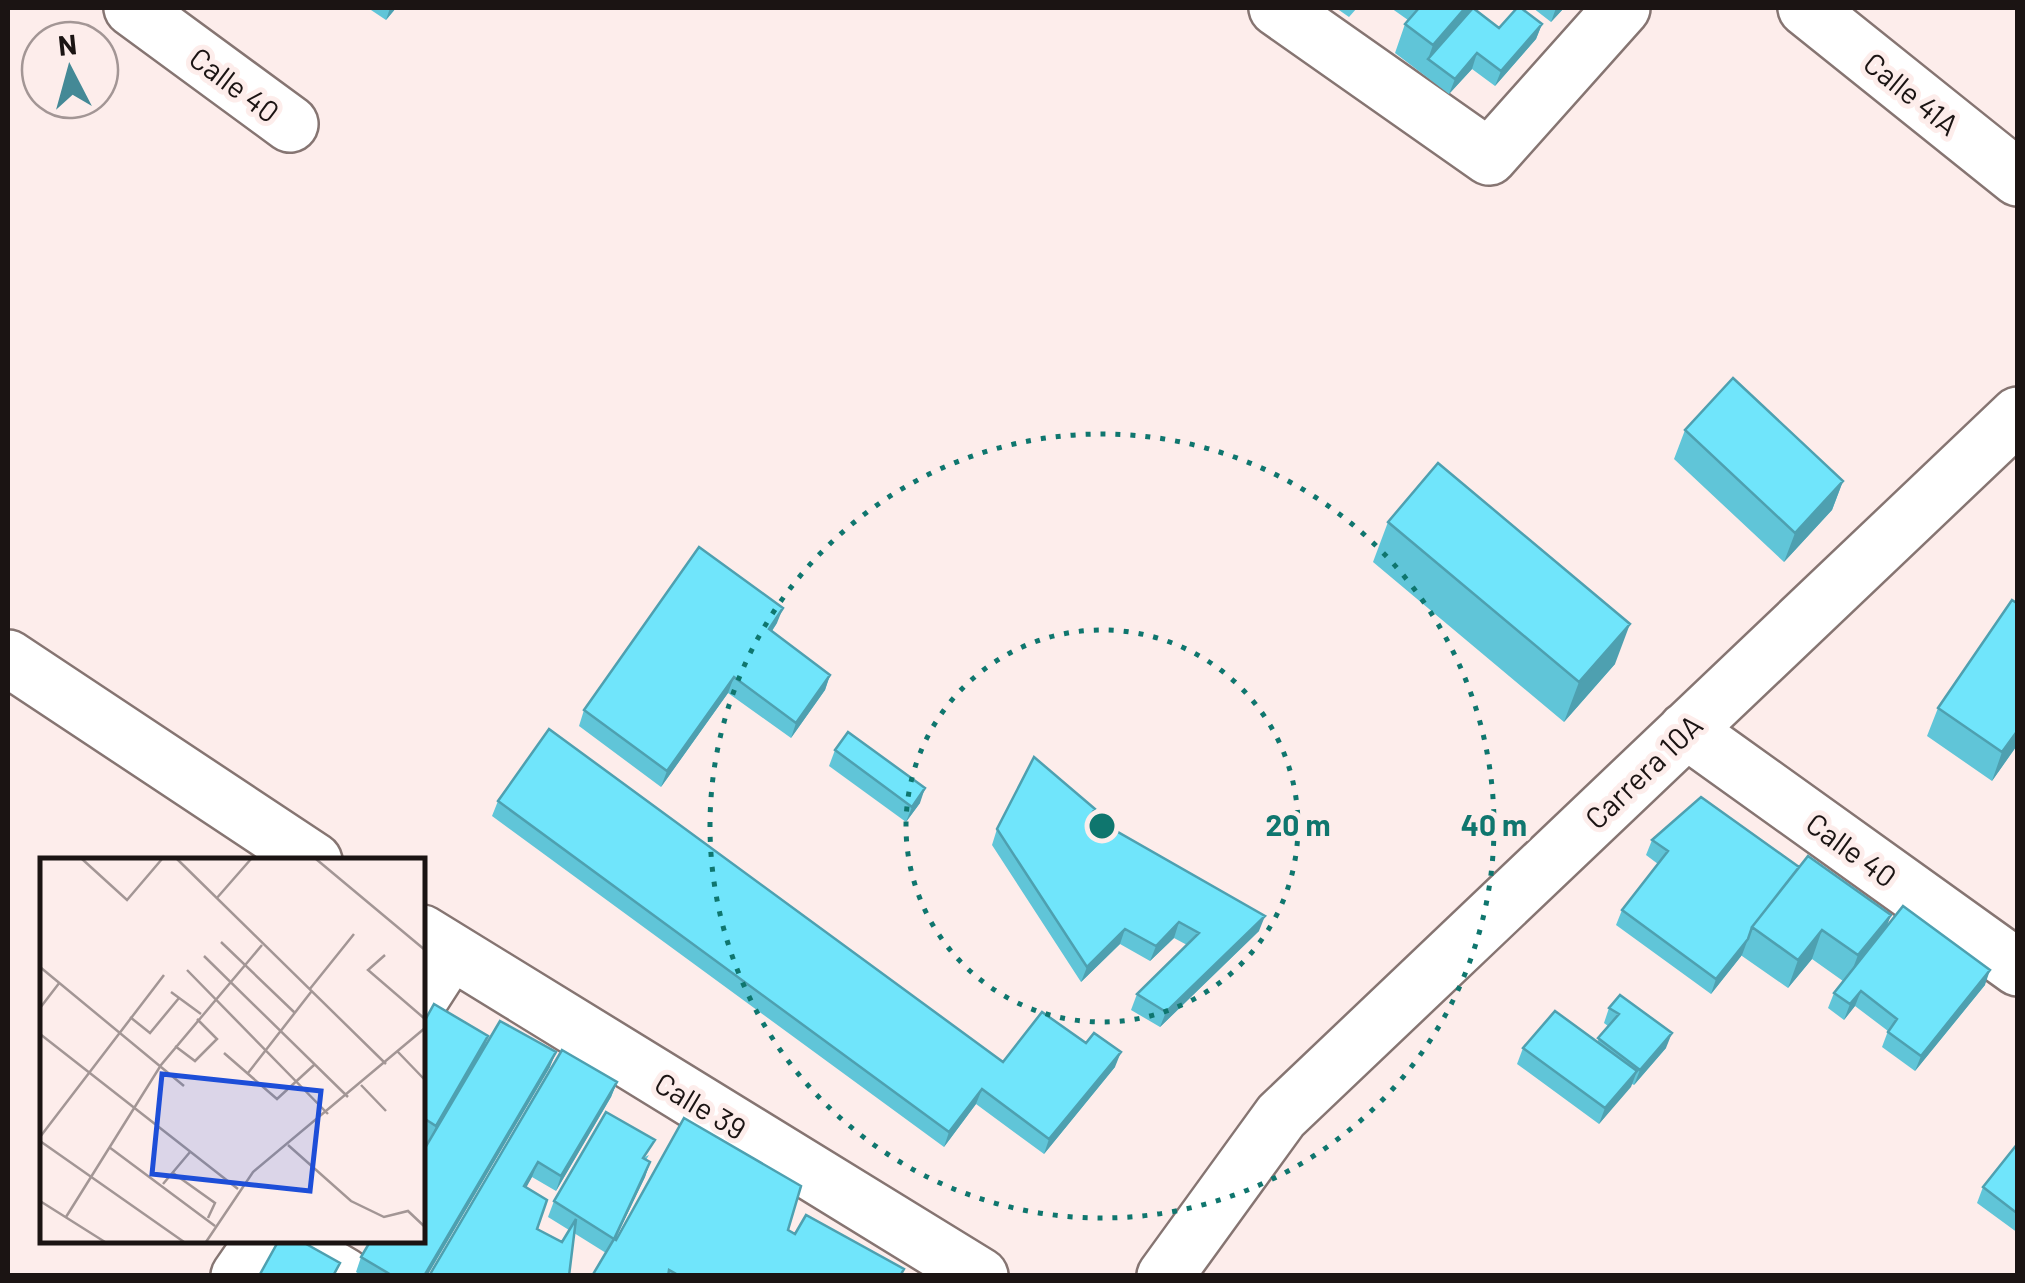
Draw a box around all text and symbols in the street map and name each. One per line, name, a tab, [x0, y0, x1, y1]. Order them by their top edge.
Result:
north arrow	[20, 20, 120, 120]
text: N	[56, 26, 78, 62]
street label: Calle 40	[183, 39, 287, 129]
street label: Calle 41A	[1857, 44, 1967, 142]
street label: Carrera 10A	[1577, 706, 1709, 836]
street label: Calle 40	[1800, 804, 1904, 894]
text: 20 m	[1266, 806, 1330, 842]
text: 40 m	[1461, 806, 1527, 842]
centre of rings	[1084, 808, 1120, 844]
inset map	[40, 858, 425, 1243]
street label: Calle 39	[649, 1064, 753, 1146]

